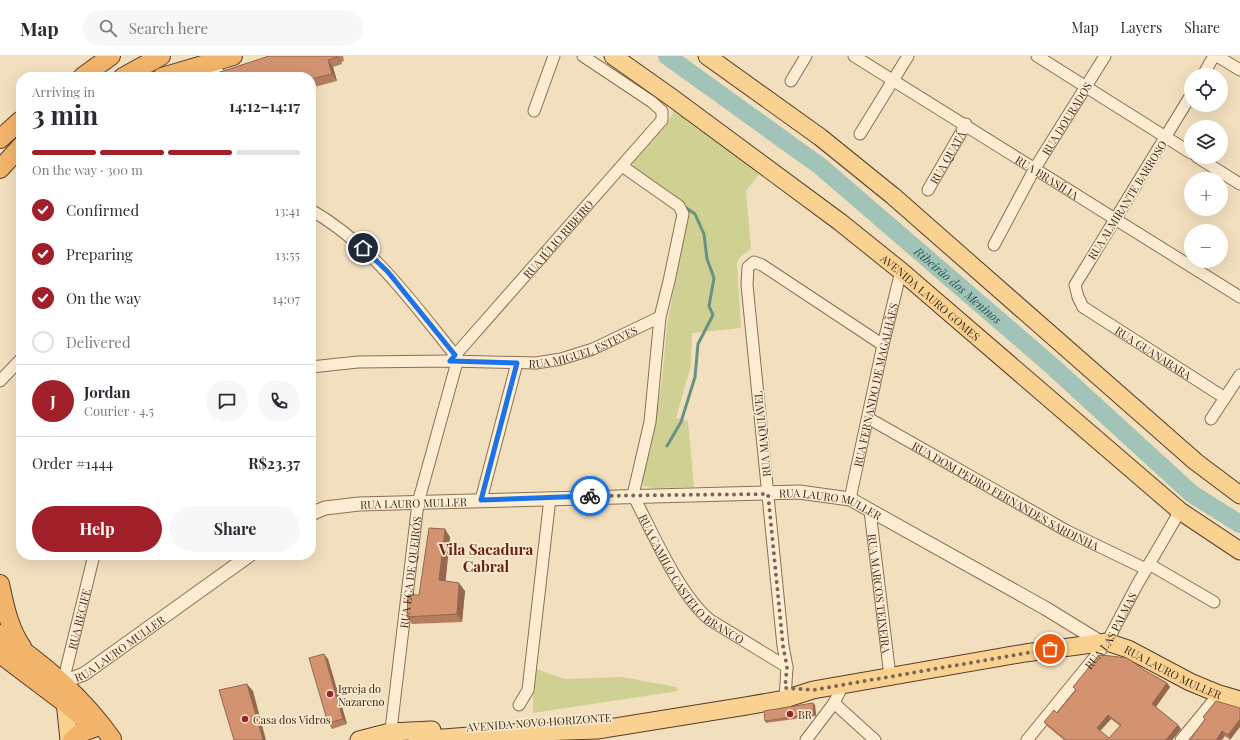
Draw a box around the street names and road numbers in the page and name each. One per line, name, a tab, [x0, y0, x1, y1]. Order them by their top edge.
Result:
street label: RUA DOURADOS	[1038, 79, 1095, 158]
street label: RUA QUATÁ	[926, 128, 968, 186]
street label: RUA ALMIRANTE BARROSO	[1084, 138, 1170, 262]
street label: RUA BRASÍLIA	[1013, 151, 1082, 202]
street label: RUA JÚLIO RIBEIRO	[519, 196, 596, 281]
street label: AVENIDA LAURO GOMES	[877, 250, 984, 344]
street label: RUA FERNANDO DE MAGALHÃES	[850, 301, 901, 468]
street label: RUA MIGUEL ESTEVES	[528, 322, 640, 371]
street label: RUA GUANABARA	[1113, 322, 1195, 382]
street label: RUA MAQUIÁVEL	[750, 390, 774, 478]
street label: RUA DOM PEDRO FERNANDES SARDINHA	[910, 437, 1102, 553]
street label: RUA LAURO MULLER	[779, 484, 885, 523]
street label: RUA LAURO MULLER	[360, 494, 468, 511]
street label: RUA CAMILO CASTELO BRANCO	[636, 511, 747, 647]
street label: RUA EÇA DE QUEIRÓS	[396, 515, 424, 629]
street label: RUA MARCOS TEIXEIRA	[865, 533, 895, 654]
street label: RUA RECIFE	[64, 587, 93, 651]
street label: RUA LAS PALMAS	[1081, 589, 1139, 672]
street label: RUA LAURO MULLER	[72, 611, 168, 685]
street label: RUA LAURO MULLER	[1122, 641, 1225, 702]
street label: AVENIDA NOVO HORIZONTE	[465, 709, 612, 735]

